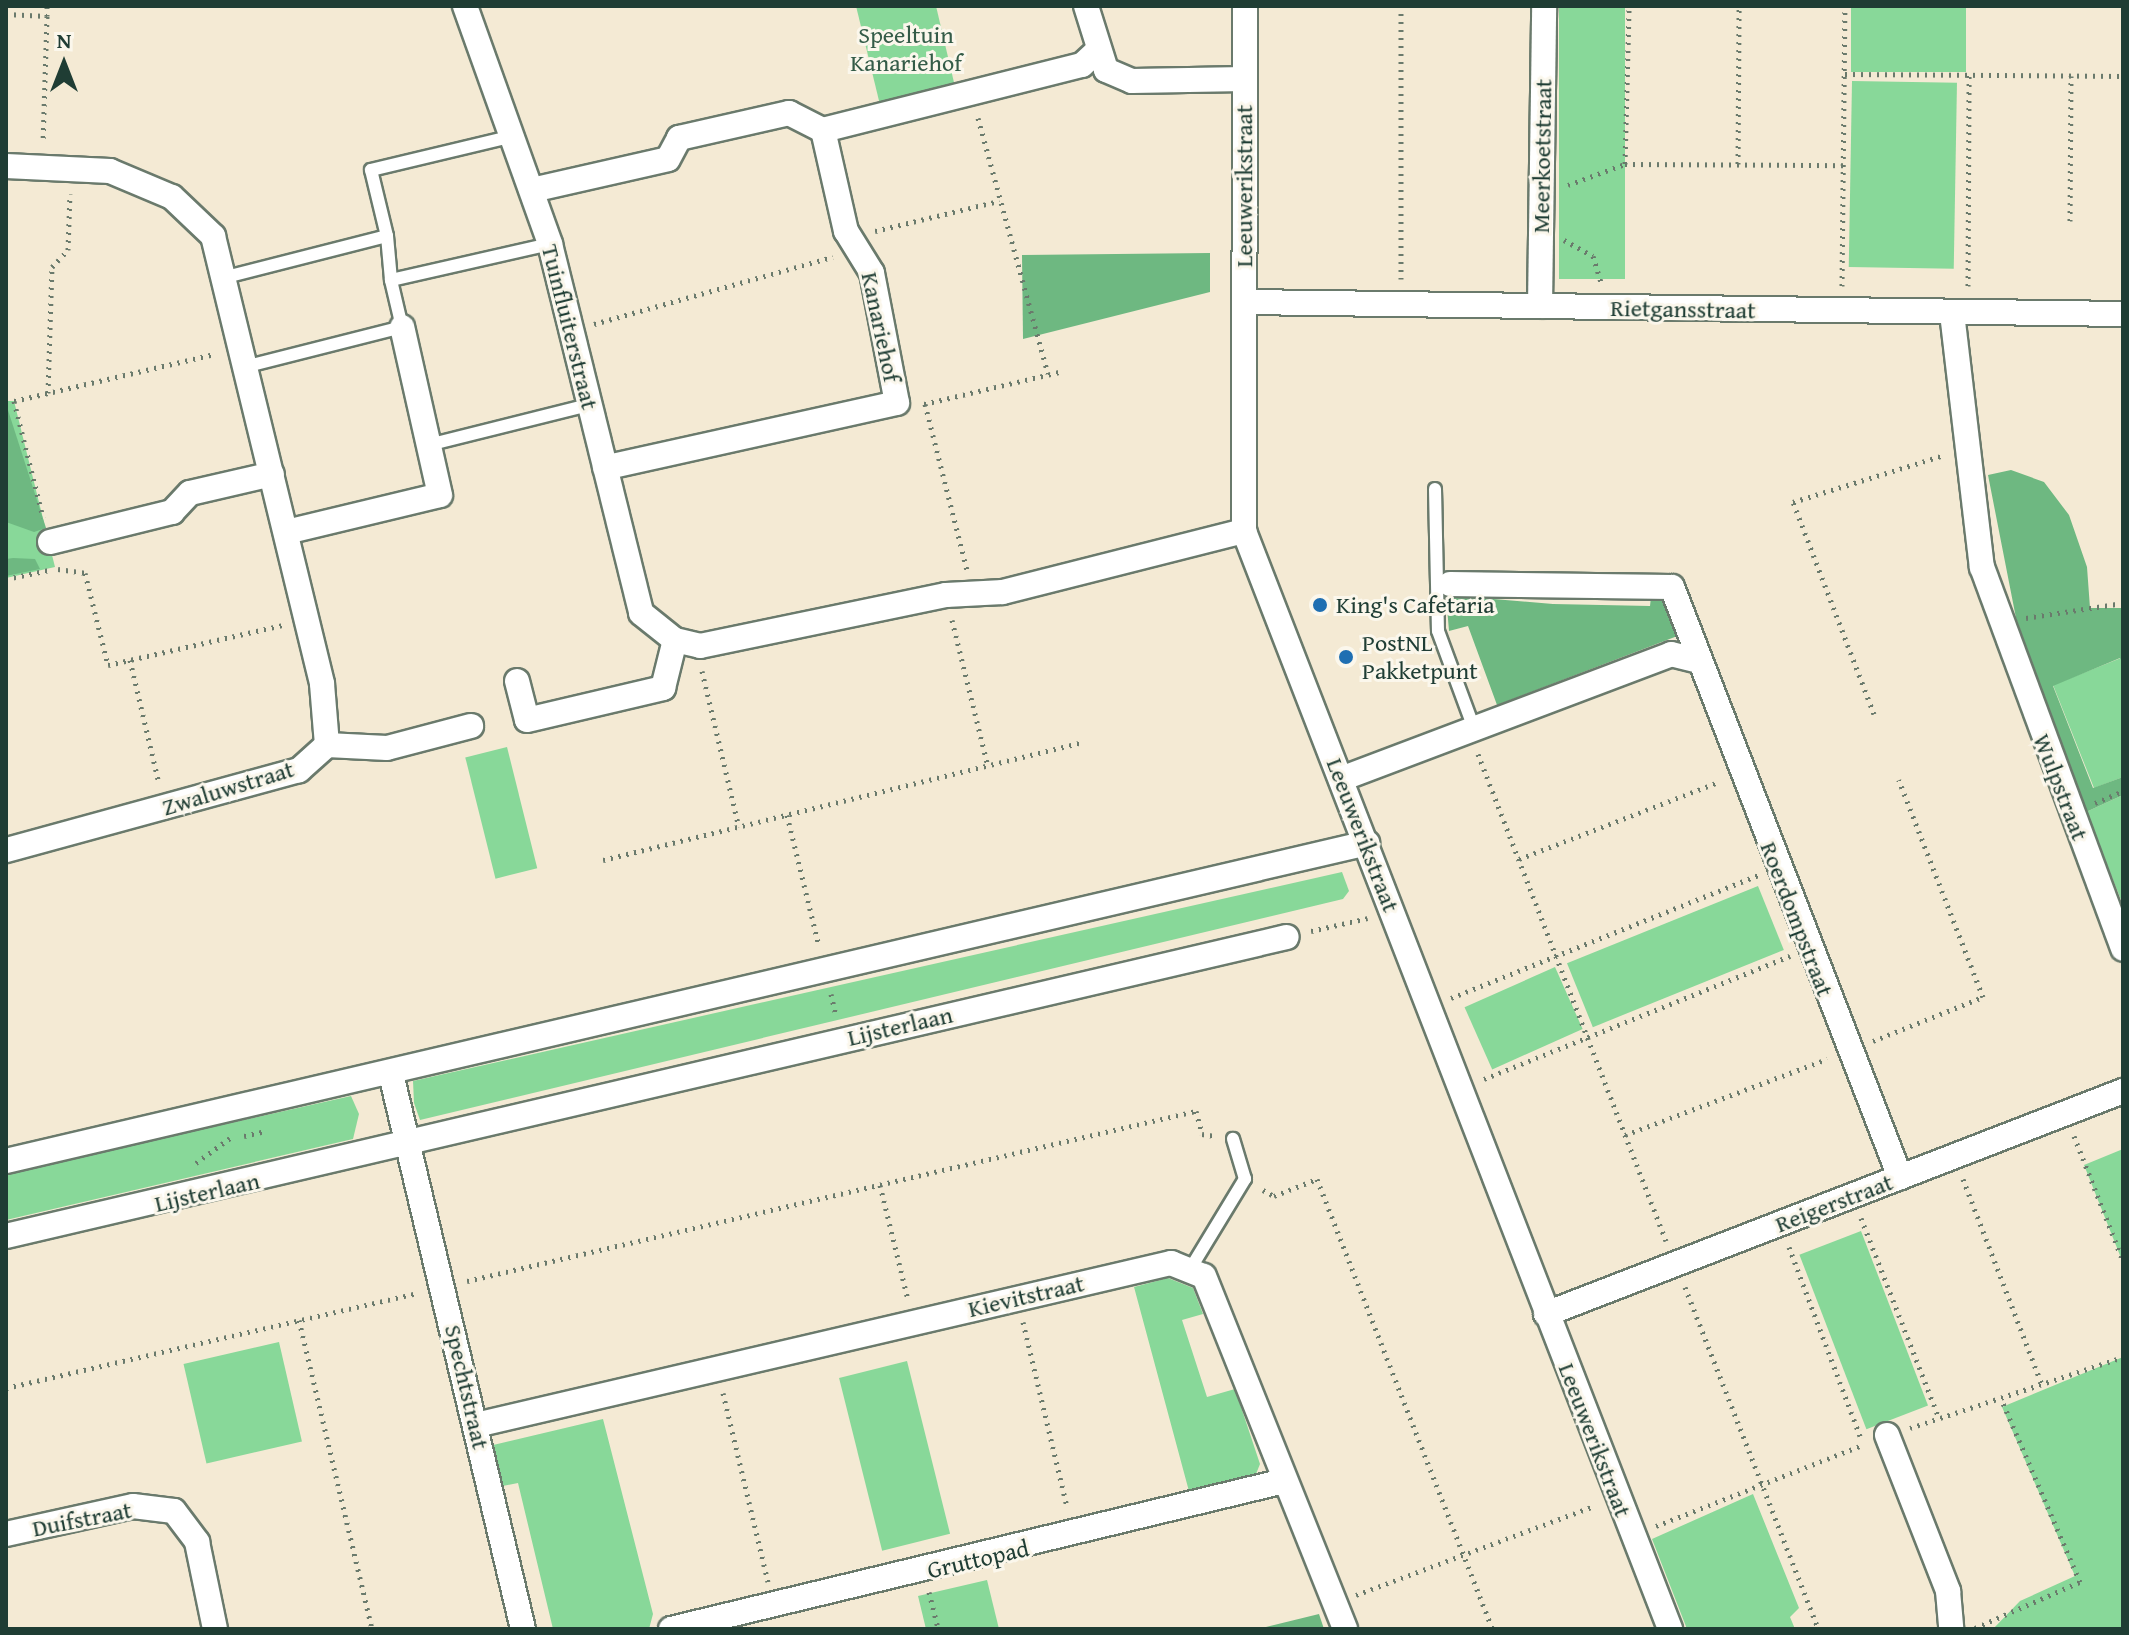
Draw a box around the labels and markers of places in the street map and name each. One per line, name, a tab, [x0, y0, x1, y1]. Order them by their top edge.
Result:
place label: King's Cafetaria	[1336, 591, 1494, 619]
marker: King's Cafetaria	[1311, 596, 1329, 614]
place label: PostNL Pakketpunt	[1362, 629, 1478, 685]
marker: PostNL Pakketpunt	[1337, 648, 1355, 666]

